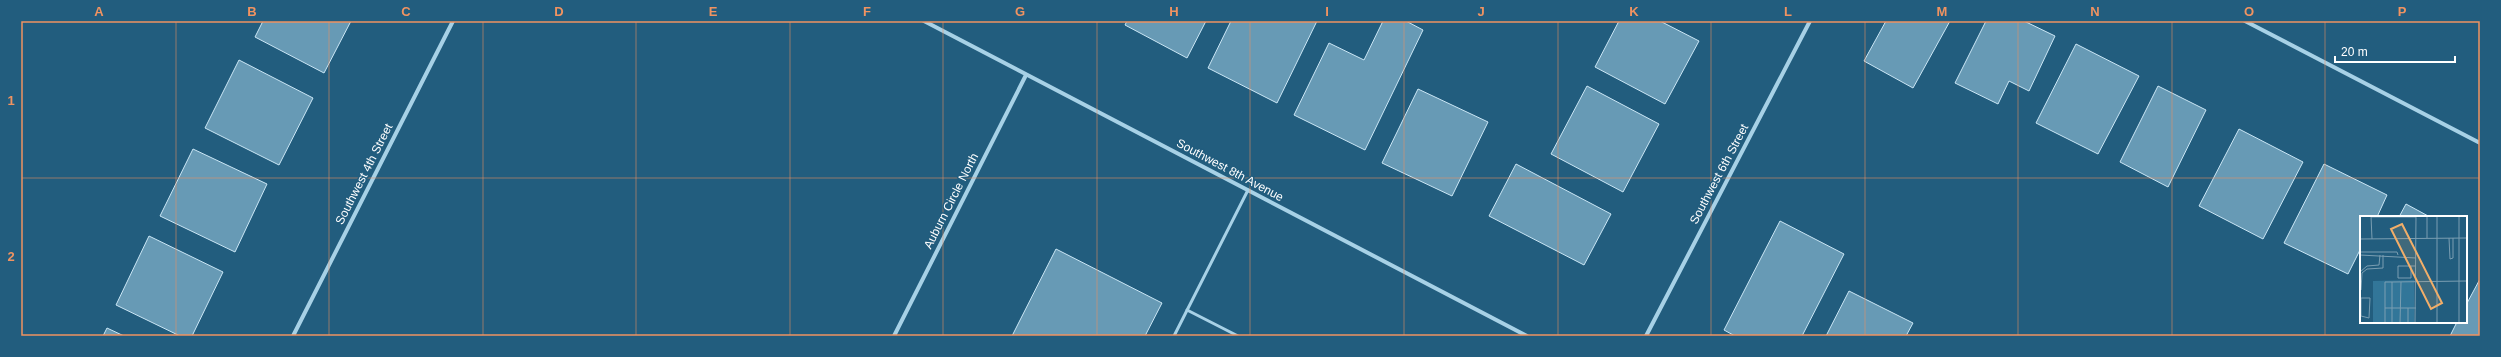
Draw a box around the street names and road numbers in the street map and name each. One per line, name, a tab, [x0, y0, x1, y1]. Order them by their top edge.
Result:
street label: Southwest 4th Street	[332, 121, 396, 227]
street label: Southwest 6th Street	[1687, 121, 1752, 226]
street label: Southwest 8th Avenue	[1174, 136, 1286, 204]
street label: Auburn Circle North	[921, 151, 981, 251]

